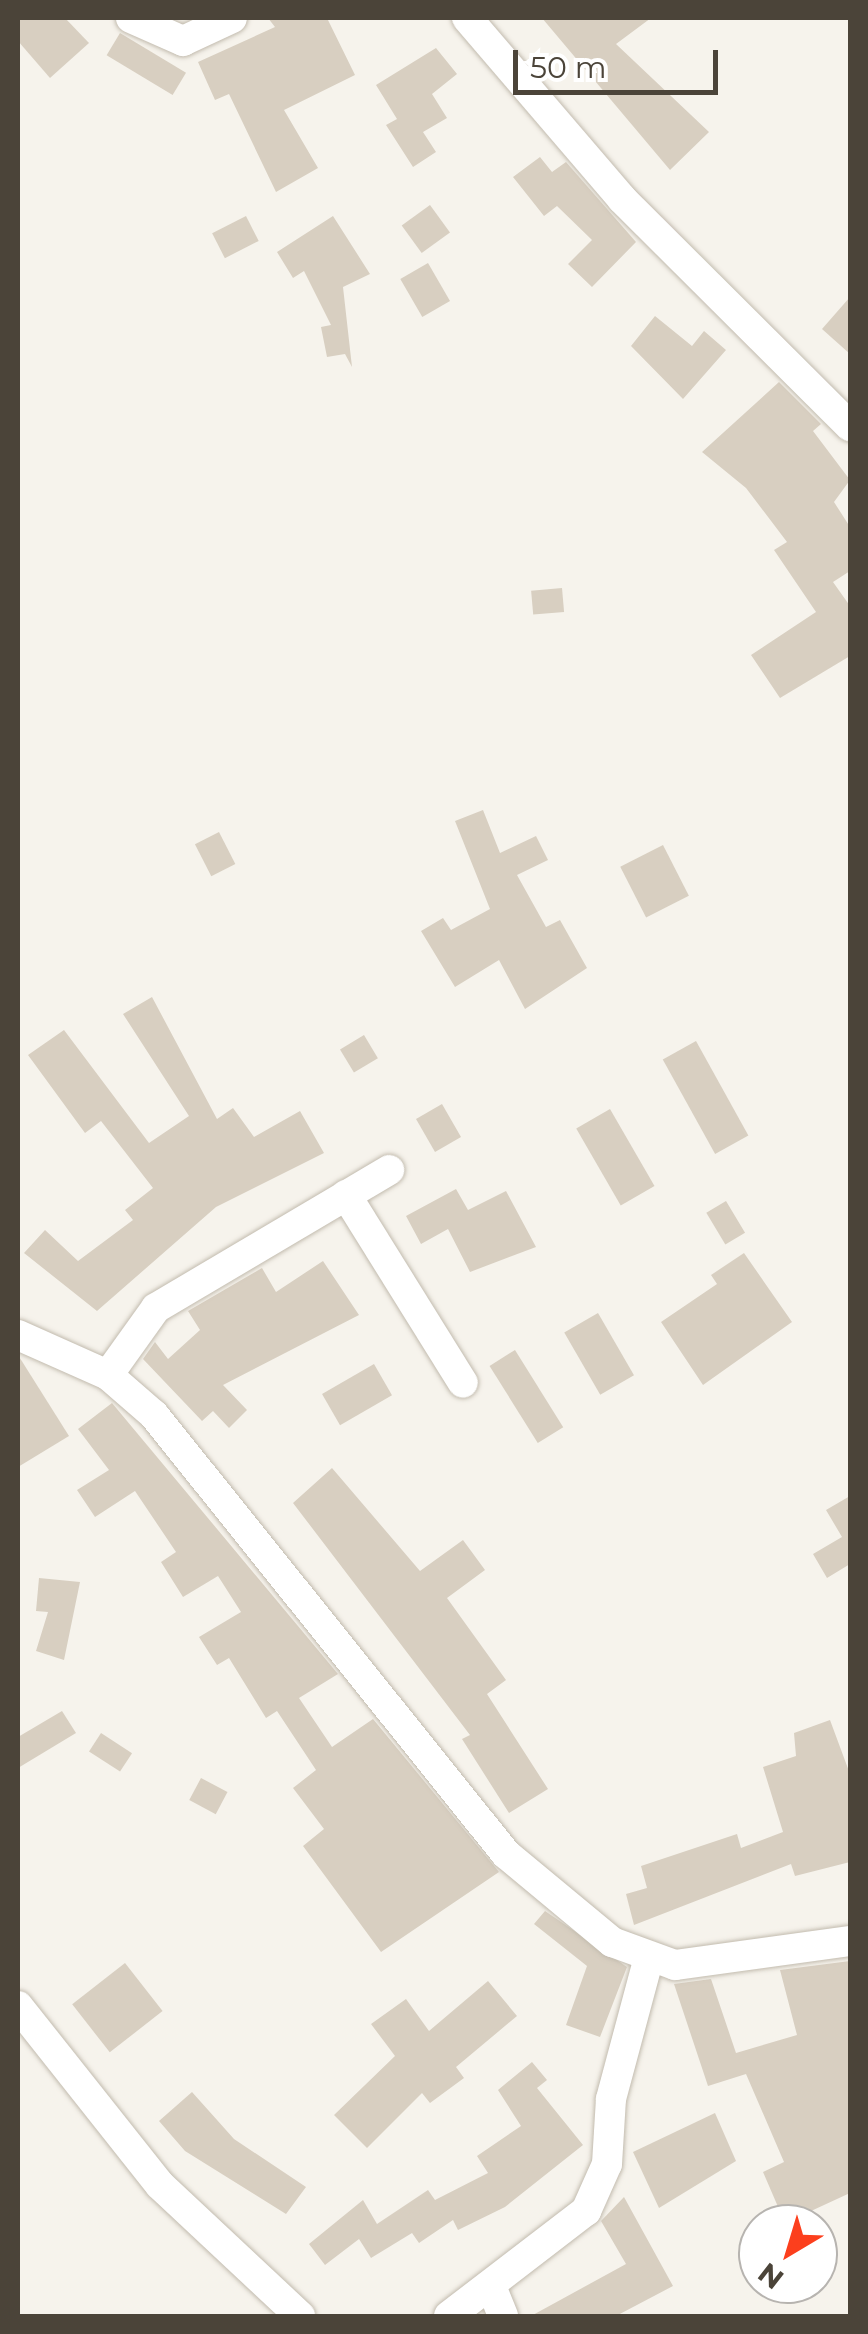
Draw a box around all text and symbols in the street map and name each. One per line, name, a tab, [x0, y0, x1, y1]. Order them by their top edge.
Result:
scale bar	[518, 30, 723, 92]
text: 50 m	[530, 49, 607, 86]
north arrow	[738, 2204, 838, 2304]
text: N	[751, 2256, 790, 2296]

